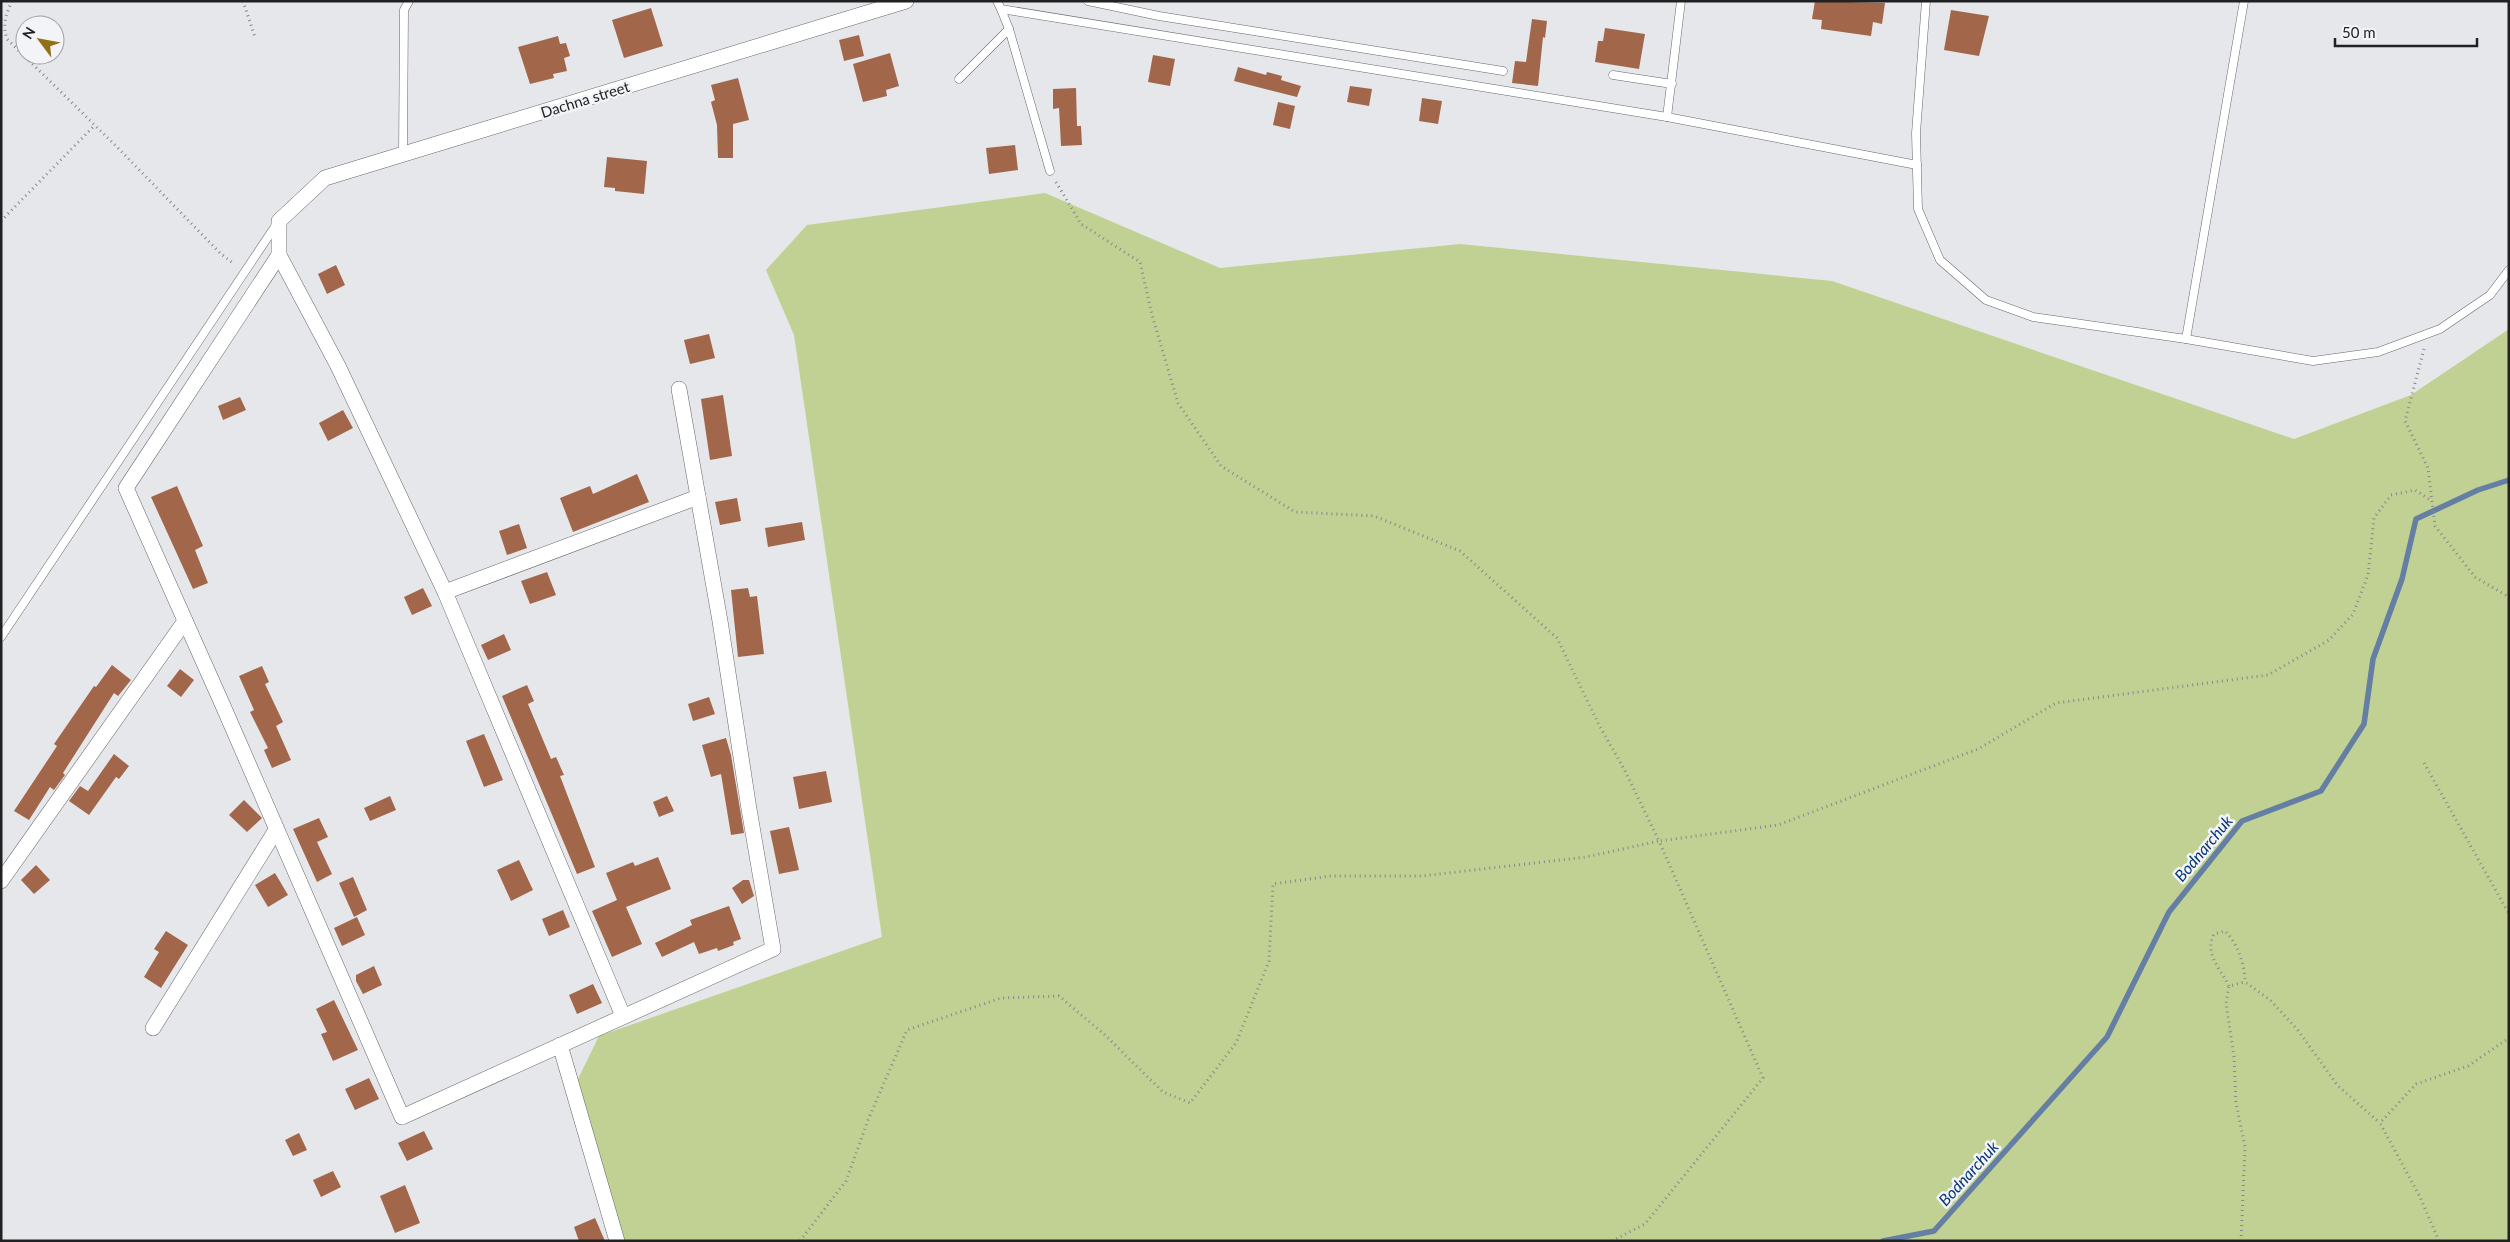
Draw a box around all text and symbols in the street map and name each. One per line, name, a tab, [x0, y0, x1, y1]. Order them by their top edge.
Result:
north arrow	[15, 15, 65, 65]
scale bar	[2335, 15, 2478, 47]
text: 50 m	[2342, 23, 2376, 41]
text: N	[18, 24, 39, 42]
street label: Dachna street	[538, 77, 632, 121]
water label: Bodnarchuk	[2170, 811, 2236, 885]
water label: Bodnarchuk	[1934, 1137, 2002, 1209]

